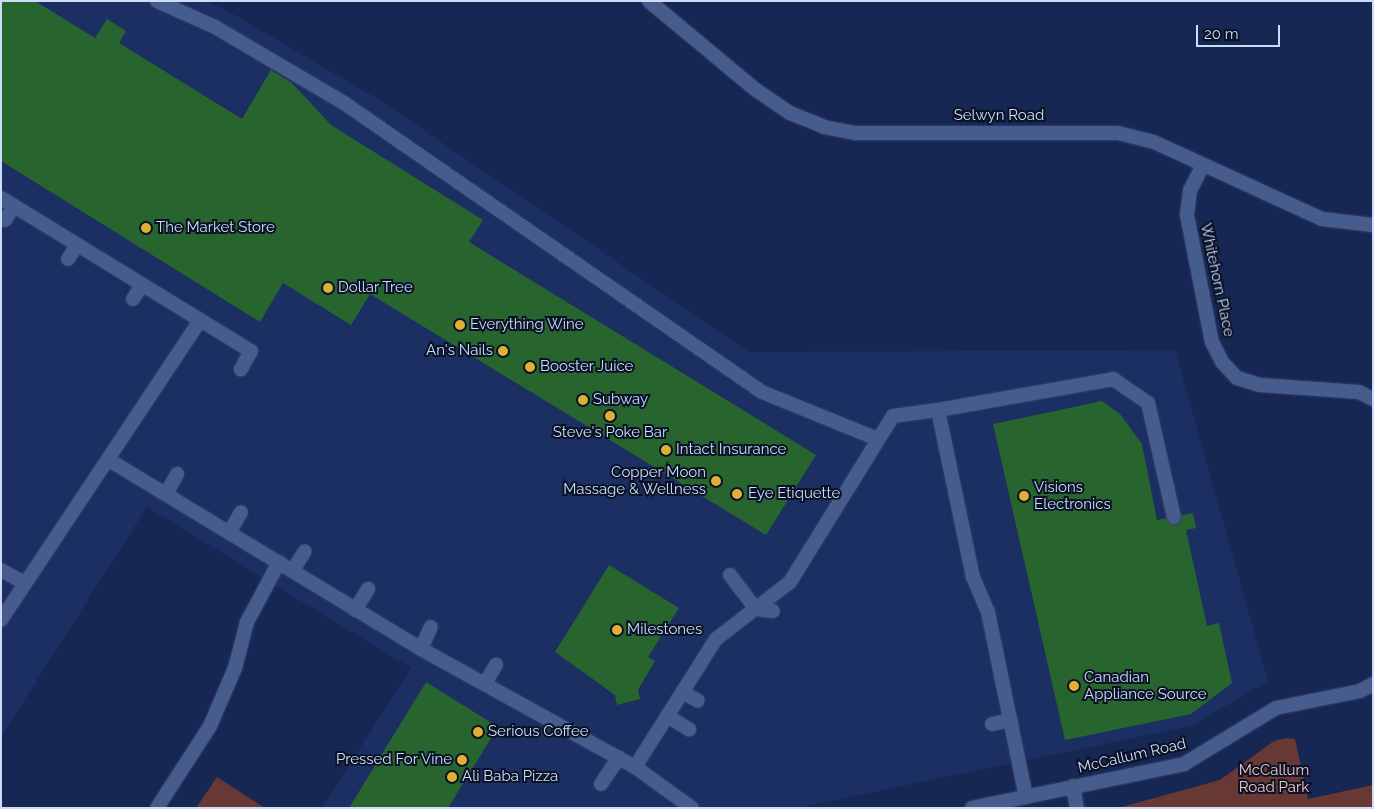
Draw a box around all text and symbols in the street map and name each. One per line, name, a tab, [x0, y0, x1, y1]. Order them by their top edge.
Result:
scale bar	[1199, 15, 1283, 47]
text: 20 m	[1204, 25, 1239, 43]
street label: Selwyn Road	[954, 107, 1044, 125]
place label: The Market Store	[156, 219, 275, 237]
marker: The Market Store	[140, 222, 152, 234]
street label: Whitehorn Place	[1196, 222, 1238, 338]
place label: Dollar Tree	[338, 279, 414, 297]
marker: Dollar Tree	[322, 282, 334, 294]
place label: Everything Wine	[470, 316, 584, 334]
marker: Everything Wine	[454, 319, 466, 331]
place label: An's Nails	[426, 342, 493, 360]
marker: An's Nails	[497, 345, 509, 357]
place label: Booster Juice	[540, 358, 634, 376]
marker: Booster Juice	[524, 361, 536, 373]
place label: Subway	[593, 391, 648, 409]
marker: Subway	[577, 394, 589, 406]
marker: Steve's Poke Bar	[604, 410, 616, 422]
place label: Steve's Poke Bar	[553, 424, 667, 442]
place label: Intact Insurance	[676, 441, 786, 459]
marker: Intact Insurance	[660, 444, 672, 456]
place label: Copper Moon Massage & Wellness	[563, 463, 706, 498]
marker: Copper Moon Massage & Wellness	[710, 475, 722, 487]
place label: Visions Electronics	[1034, 478, 1111, 513]
place label: Eye Etiquette	[748, 485, 840, 503]
marker: Eye Etiquette	[730, 487, 744, 501]
marker: Visions Electronics	[1018, 490, 1030, 502]
place label: Milestones	[627, 621, 702, 639]
marker: Milestones	[611, 624, 623, 636]
place label: Canadian Appliance Source	[1084, 668, 1207, 703]
marker: Canadian Appliance Source	[1068, 680, 1080, 692]
place label: Serious Coffee	[488, 723, 589, 741]
marker: Serious Coffee	[472, 726, 484, 738]
street label: McCallum Road	[1076, 735, 1188, 777]
place label: Pressed For Vine	[335, 751, 452, 769]
marker: Pressed For Vine	[456, 754, 468, 766]
park label: McCallum Road Park	[1239, 761, 1309, 796]
place label: Ali Baba Pizza	[462, 768, 558, 786]
marker: Ali Baba Pizza	[446, 771, 458, 783]

